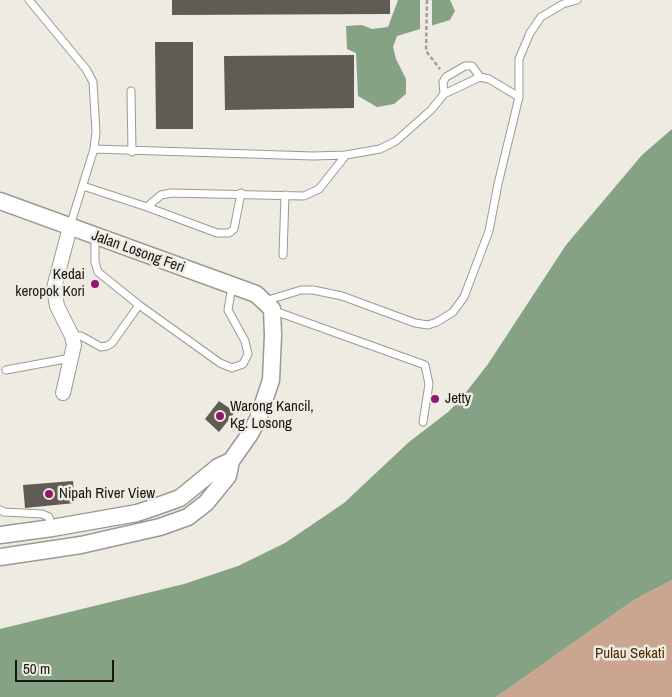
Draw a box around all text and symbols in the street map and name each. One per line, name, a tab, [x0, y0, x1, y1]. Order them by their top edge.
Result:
street label: Jalan Losong Feri	[89, 227, 187, 277]
place label: Kedai keropok Kori	[15, 266, 85, 301]
marker: Kedai keropok Kori	[89, 278, 101, 290]
place label: Jetty	[445, 390, 471, 408]
marker: Jetty	[429, 393, 441, 405]
place label: Warong Kancil, Kg. Losong	[230, 398, 314, 433]
marker: Warong Kancil, Kg. Losong	[214, 410, 226, 422]
place label: Nipah River View	[59, 485, 155, 503]
marker: Nipah River View	[43, 488, 55, 500]
park label: Pulau Sekati	[595, 645, 665, 663]
scale bar	[18, 650, 116, 682]
text: 50 m	[23, 658, 50, 679]

